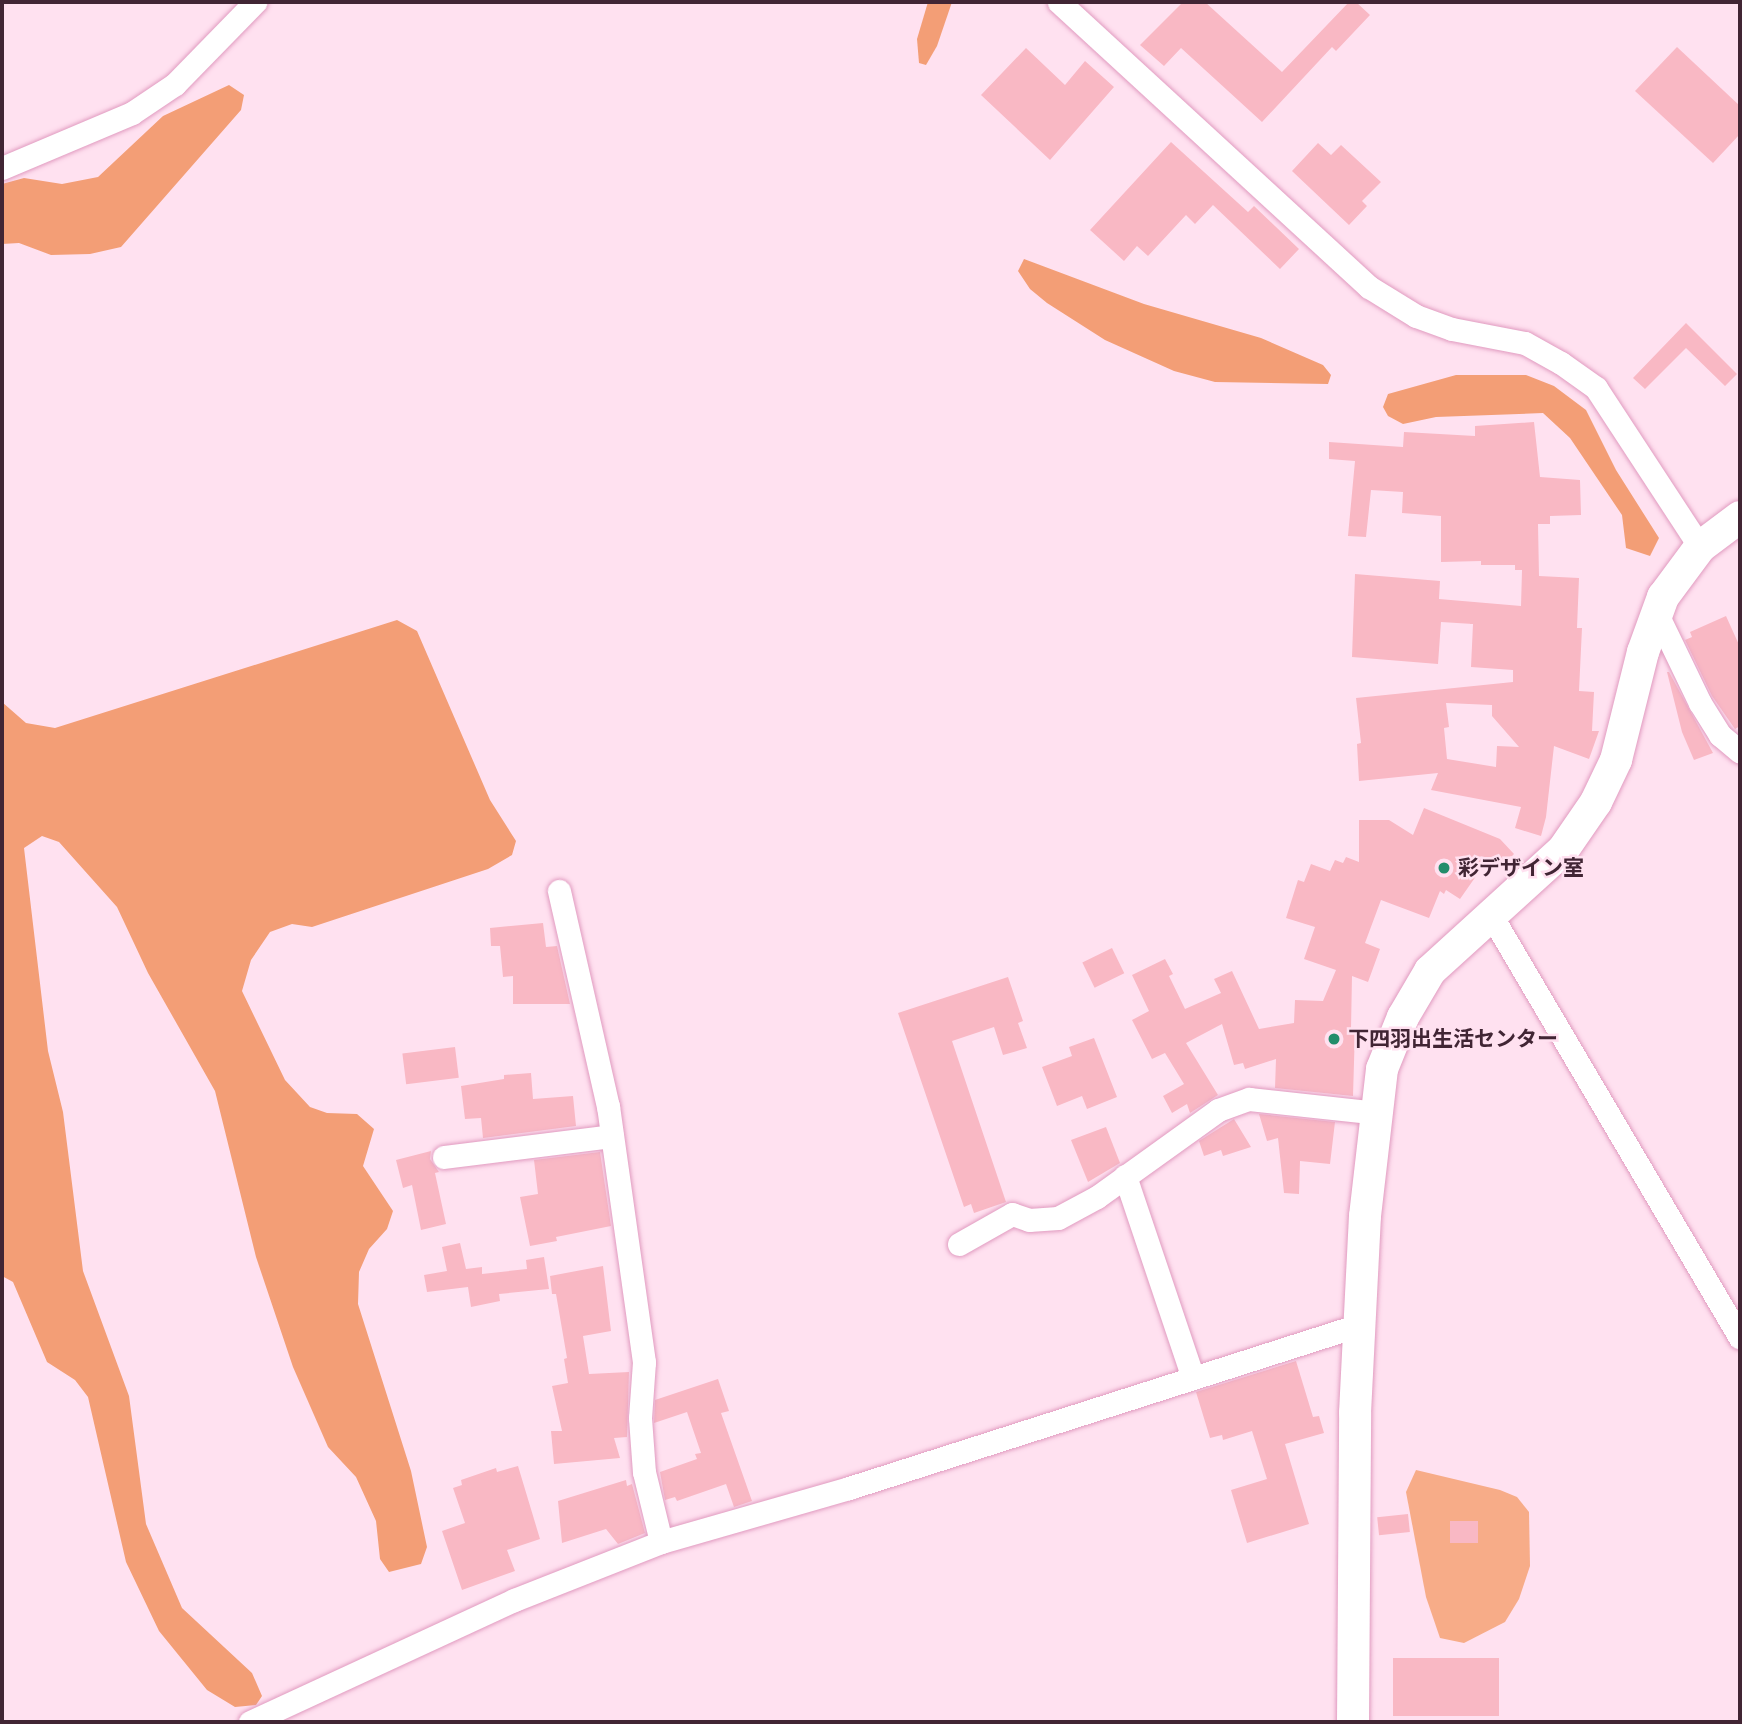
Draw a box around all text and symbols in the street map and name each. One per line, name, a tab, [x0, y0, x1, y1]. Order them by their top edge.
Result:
place label: 彩デザイン室	[1458, 855, 1584, 881]
marker: 彩デザイン室	[1436, 860, 1452, 876]
place label: 下四羽出生活センター	[1348, 1026, 1558, 1052]
marker: 下四羽出生活センター	[1326, 1031, 1342, 1047]

